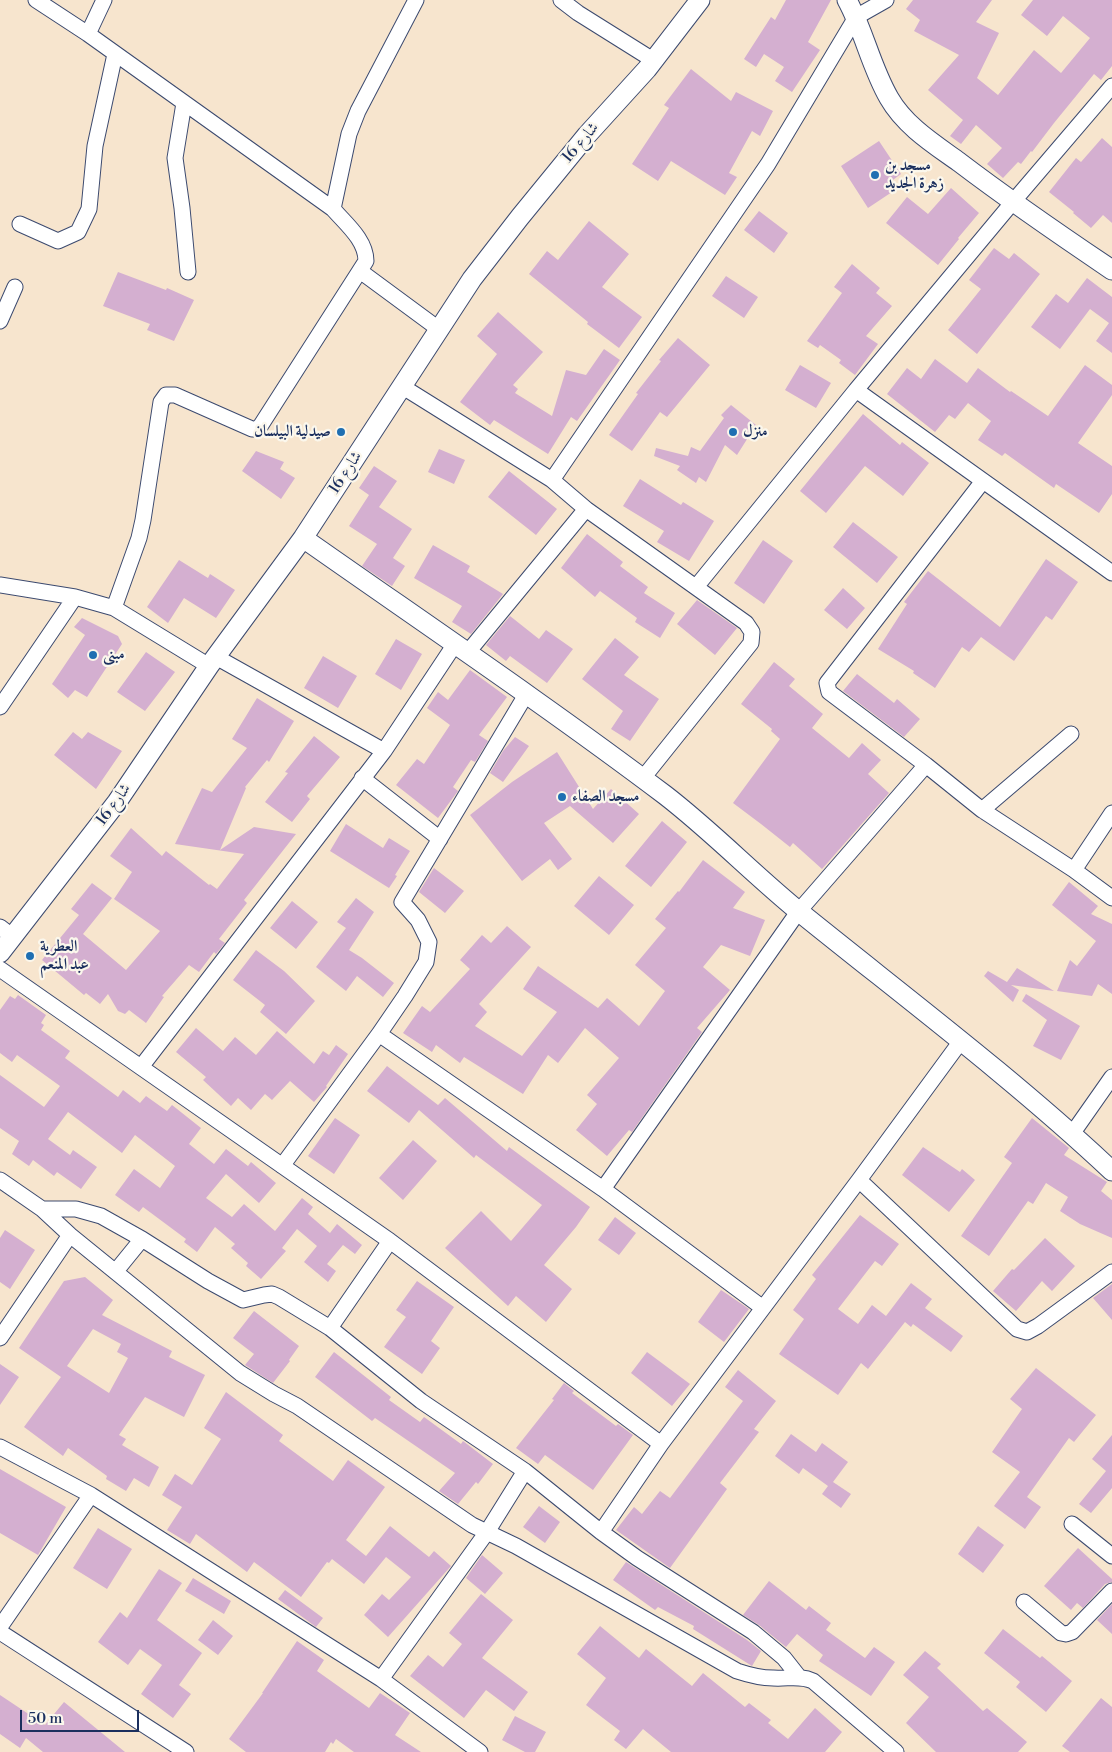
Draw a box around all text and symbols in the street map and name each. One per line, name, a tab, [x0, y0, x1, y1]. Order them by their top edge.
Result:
street label: شارع 16	[559, 119, 603, 167]
place label: مسجد بن زهرة الجديد	[885, 156, 944, 194]
marker: مسجد بن زهرة الجديد	[869, 169, 881, 181]
place label: صيدلية البيلسان	[254, 422, 331, 442]
place label: منزل	[743, 422, 768, 442]
marker: صيدلية البيلسان	[335, 426, 347, 438]
marker: منزل	[727, 426, 739, 438]
street label: شارع 16	[325, 448, 367, 498]
place label: مبنى	[103, 645, 125, 665]
marker: مبنى	[87, 649, 99, 661]
street label: شارع 16	[92, 780, 136, 830]
place label: مسجد الصفاء	[572, 787, 640, 807]
marker: مسجد الصفاء	[556, 791, 568, 803]
place label: العطرية عبد المنعم	[40, 937, 89, 975]
marker: العطرية عبد المنعم	[24, 950, 36, 962]
scale bar	[22, 1700, 141, 1732]
text: 50 m	[28, 1709, 62, 1728]

